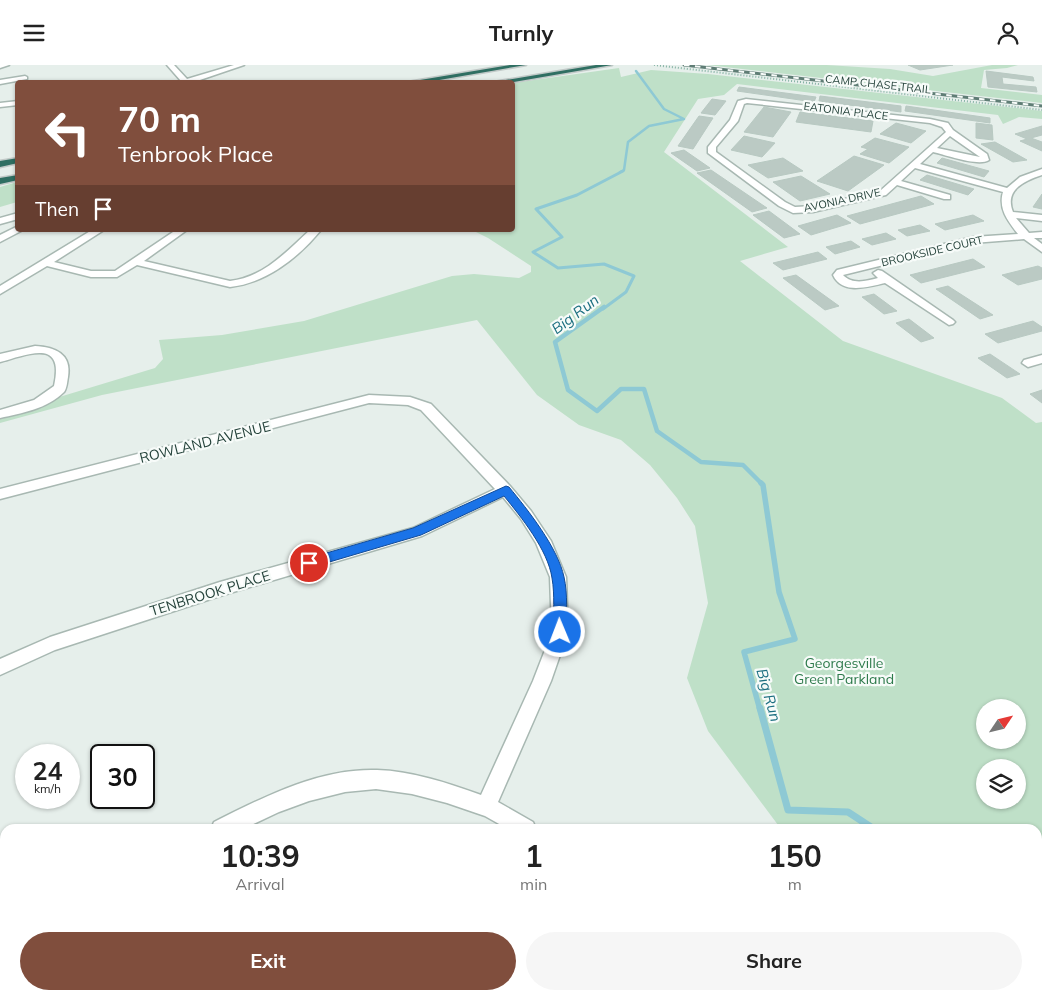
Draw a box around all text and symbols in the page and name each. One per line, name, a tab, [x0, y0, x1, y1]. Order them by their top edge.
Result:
icon: menu	[20, 19, 48, 47]
text: Turnly	[489, 19, 553, 47]
icon: person	[994, 19, 1022, 47]
street label: CAMP CHASE TRAIL	[825, 71, 931, 97]
text: 70 m	[118, 97, 201, 141]
street label: EATONIA PLACE	[803, 99, 889, 123]
icon: left	[35, 100, 100, 165]
text: Tenbrook Place	[118, 140, 273, 168]
street label: AVONIA DRIVE	[802, 185, 882, 215]
icon: arrive	[89, 195, 117, 223]
text: Then	[35, 197, 79, 221]
street label: BROOKSIDE COURT	[880, 232, 984, 269]
water label: Big Run	[547, 290, 603, 338]
street label: ROWLAND AVENUE	[138, 417, 272, 467]
pin	[288, 542, 330, 584]
icon: arrive	[295, 549, 323, 577]
street label: TENBROOK PLACE	[148, 566, 272, 620]
position arrow	[533, 605, 585, 657]
park label: Georgesville Green Parkland	[794, 654, 894, 688]
water label: Big Run	[752, 666, 786, 724]
north arrow	[976, 699, 1026, 749]
map controls	[976, 699, 1026, 809]
speed limit sign: 30	[90, 744, 155, 809]
text: 24	[32, 755, 63, 786]
button: layers	[976, 759, 1026, 809]
text: km/h	[34, 781, 61, 796]
text: 10:39	[220, 837, 300, 875]
text: 1	[525, 837, 543, 875]
text: 150	[768, 837, 822, 875]
text: Arrival	[236, 874, 285, 894]
text: min	[520, 874, 547, 894]
text: m	[788, 874, 802, 894]
button: Exit	[20, 932, 516, 990]
button: Share	[526, 932, 1022, 990]

